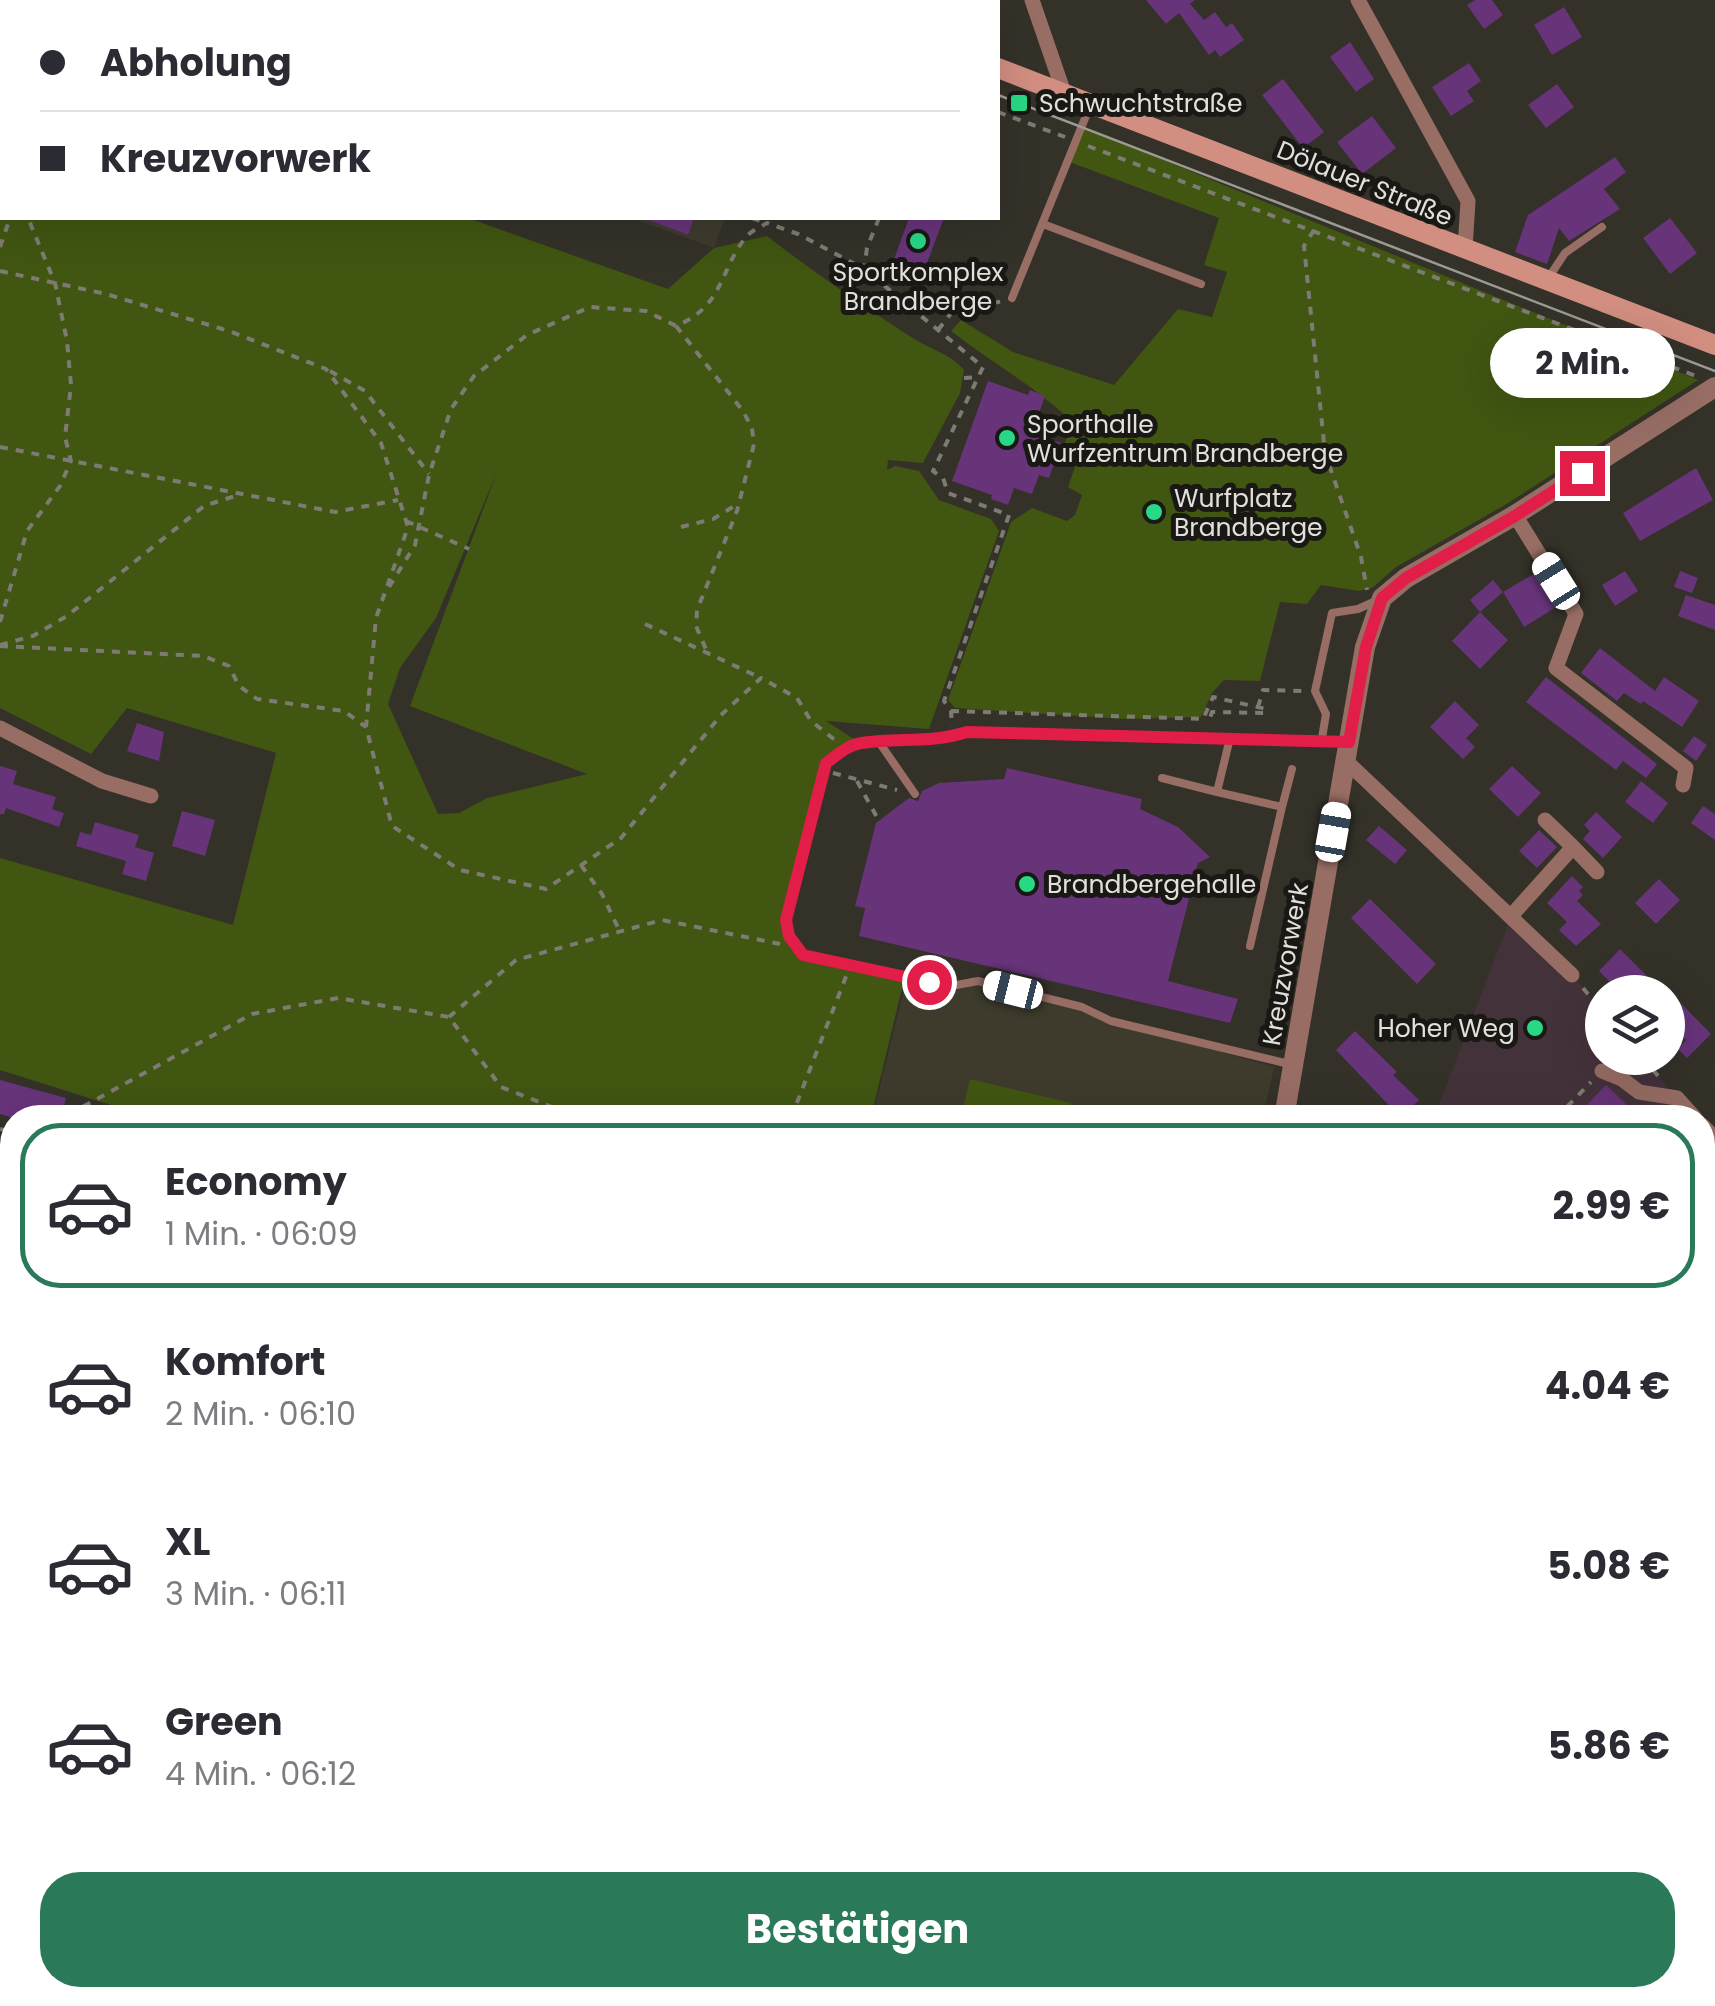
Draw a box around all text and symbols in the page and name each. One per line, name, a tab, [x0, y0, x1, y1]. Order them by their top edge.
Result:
text: Abholung	[100, 36, 292, 89]
place label: Schwuchtstraße	[1039, 86, 1243, 121]
marker: Schwuchtstraße	[1008, 92, 1030, 114]
text: Kreuzvorwerk	[100, 132, 371, 185]
street label: Dölauer Straße	[1272, 132, 1458, 235]
marker: Sportkomplex Brandberge	[907, 230, 929, 252]
place label: Sportkomplex Brandberge	[832, 255, 1004, 319]
callout: 2 Min.	[1490, 328, 1674, 398]
text: 2 Min.	[1535, 340, 1630, 385]
place label: Sporthalle Wurfzentrum Brandberge	[1027, 407, 1343, 471]
marker: Sporthalle Wurfzentrum Brandberge	[996, 427, 1018, 449]
route end	[1560, 451, 1605, 496]
place label: Wurfplatz Brandberge	[1174, 481, 1323, 545]
marker: Wurfplatz Brandberge	[1143, 501, 1165, 523]
car	[1527, 548, 1585, 614]
car	[1313, 800, 1353, 864]
place label: Brandbergehalle	[1047, 867, 1256, 902]
marker: Brandbergehalle	[1016, 873, 1038, 895]
street label: Kreuzvorwerk	[1254, 880, 1317, 1048]
route start	[907, 960, 952, 1005]
car	[980, 968, 1046, 1012]
map controls	[1585, 975, 1685, 1075]
button: layers	[1585, 975, 1685, 1075]
place label: Hoher Weg	[1377, 1011, 1515, 1046]
marker: Hoher Weg	[1524, 1017, 1546, 1039]
text: Economy	[165, 1155, 347, 1208]
icon: car	[45, 1161, 135, 1251]
text: 2.99 €	[1553, 1179, 1670, 1232]
text: 1 Min. · 06:09	[165, 1211, 358, 1256]
text: Komfort	[165, 1335, 326, 1388]
icon: car	[45, 1341, 135, 1431]
text: 4.04 €	[1545, 1359, 1670, 1412]
text: 2 Min. · 06:10	[165, 1391, 356, 1436]
text: XL	[165, 1515, 210, 1568]
icon: car	[45, 1521, 135, 1611]
text: 5.08 €	[1547, 1539, 1670, 1592]
text: 3 Min. · 06:11	[165, 1571, 347, 1616]
text: Green	[165, 1695, 283, 1748]
icon: car	[45, 1701, 135, 1791]
text: 5.86 €	[1547, 1719, 1670, 1772]
text: 4 Min. · 06:12	[165, 1751, 356, 1796]
button: Bestätigen	[40, 1872, 1675, 1987]

